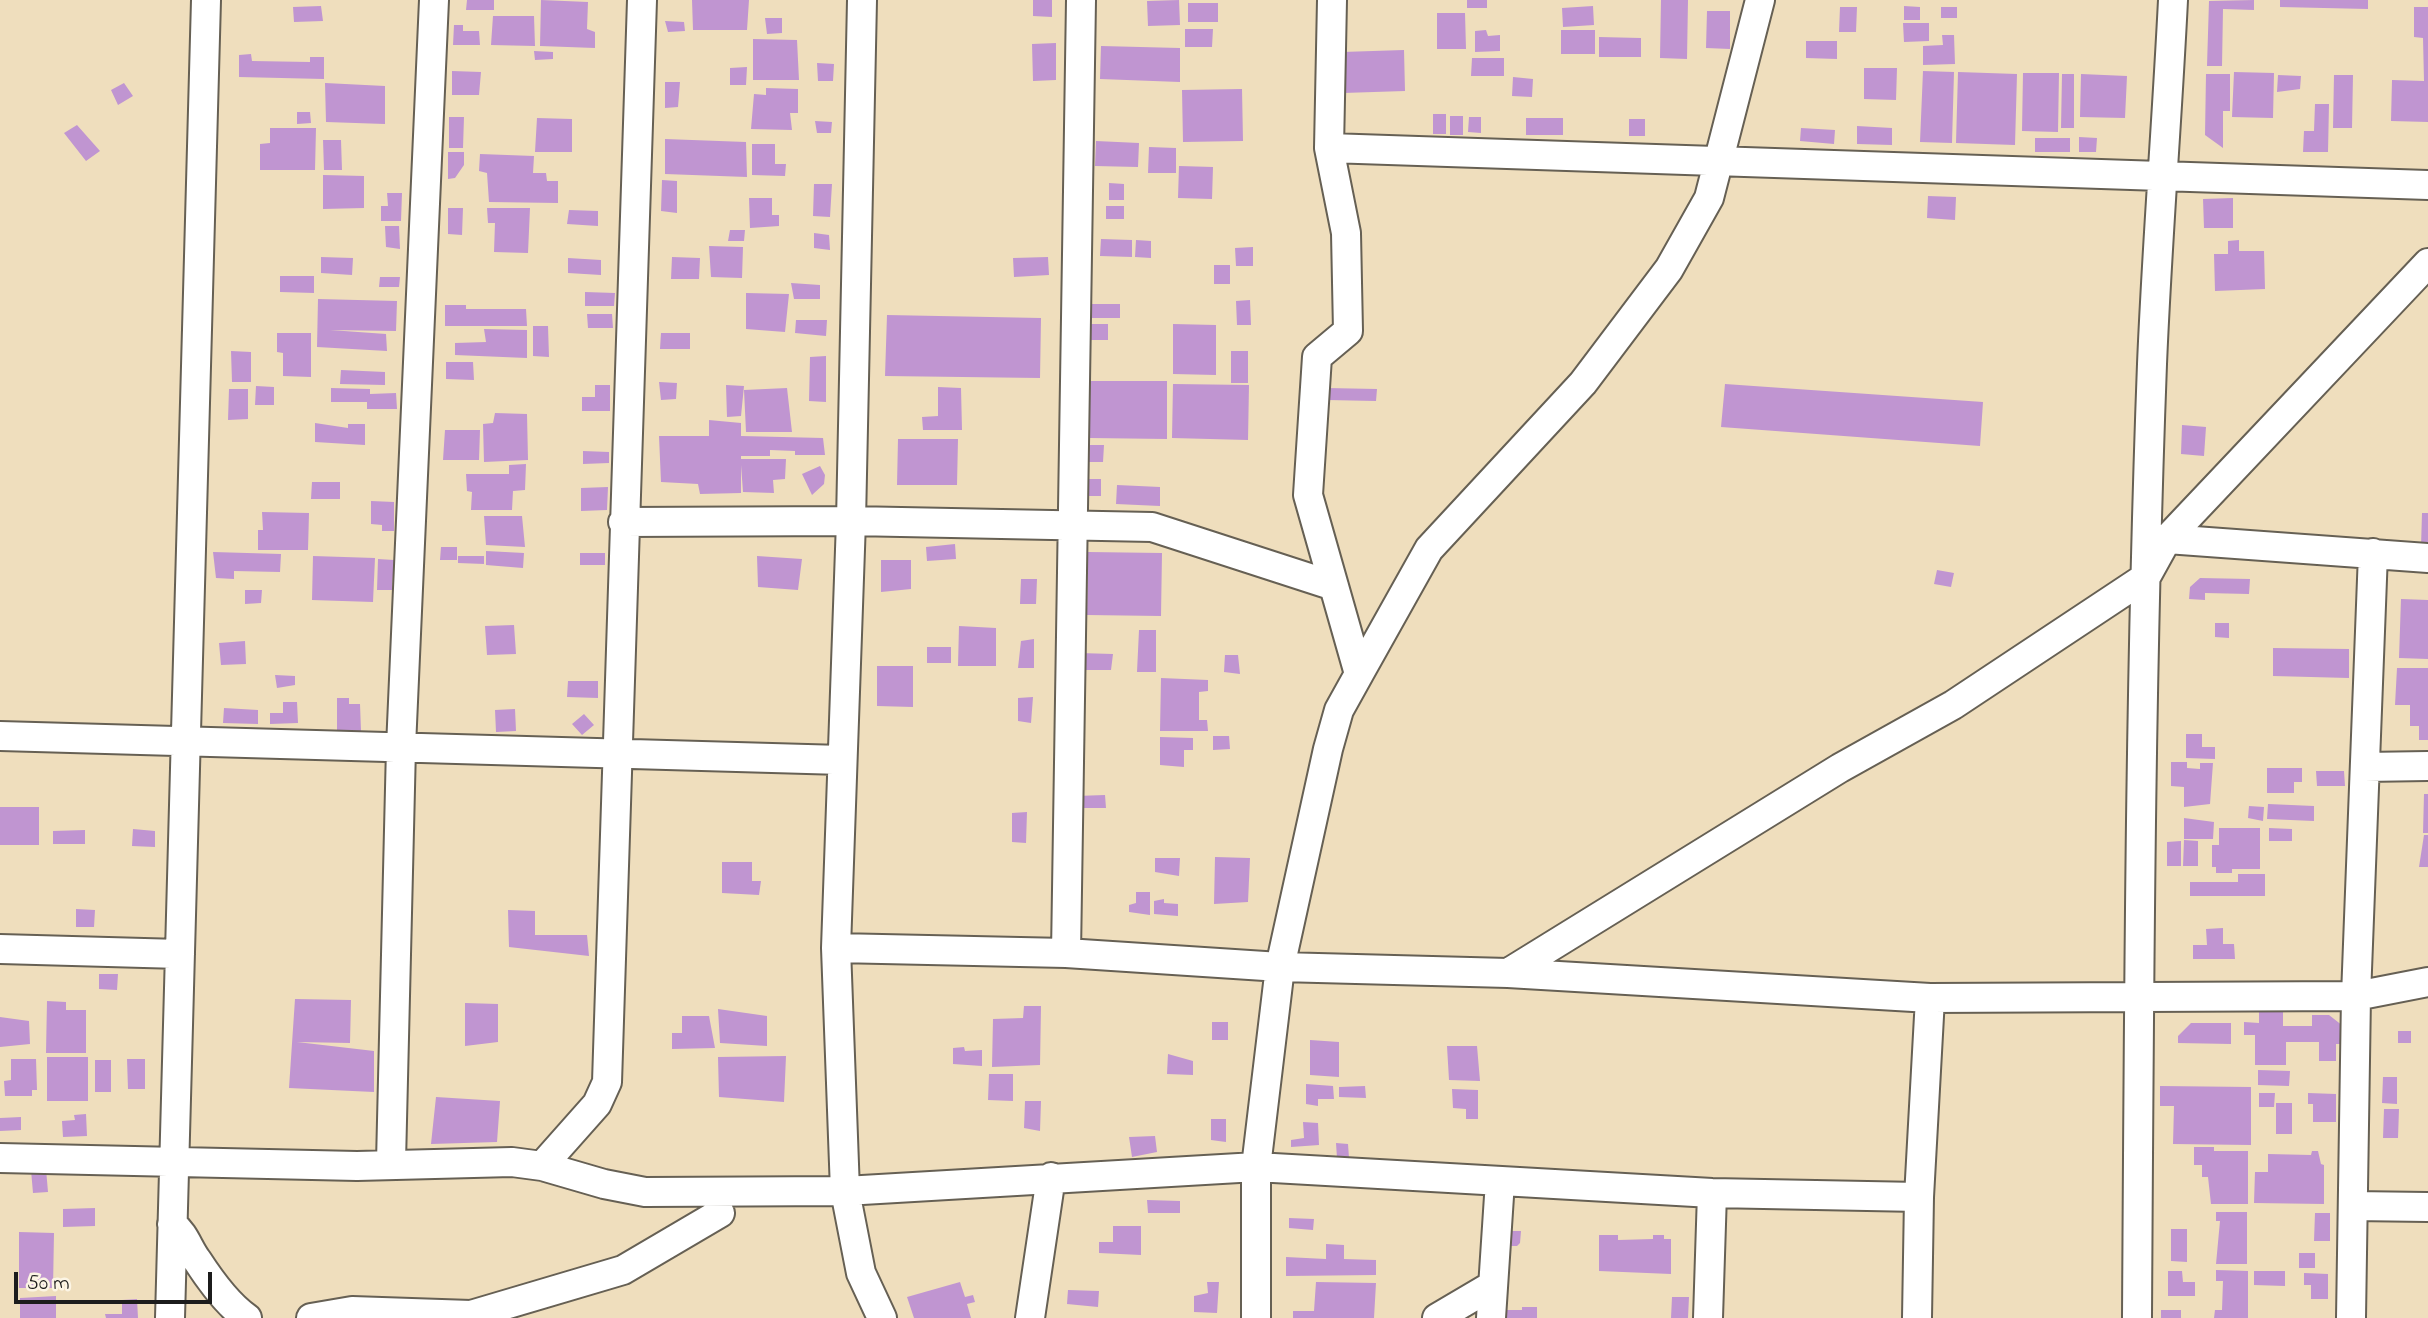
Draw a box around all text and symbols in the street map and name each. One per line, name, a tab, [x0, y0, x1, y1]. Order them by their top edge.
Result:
scale bar	[18, 1258, 215, 1302]
text: 50 m	[27, 1269, 70, 1299]

